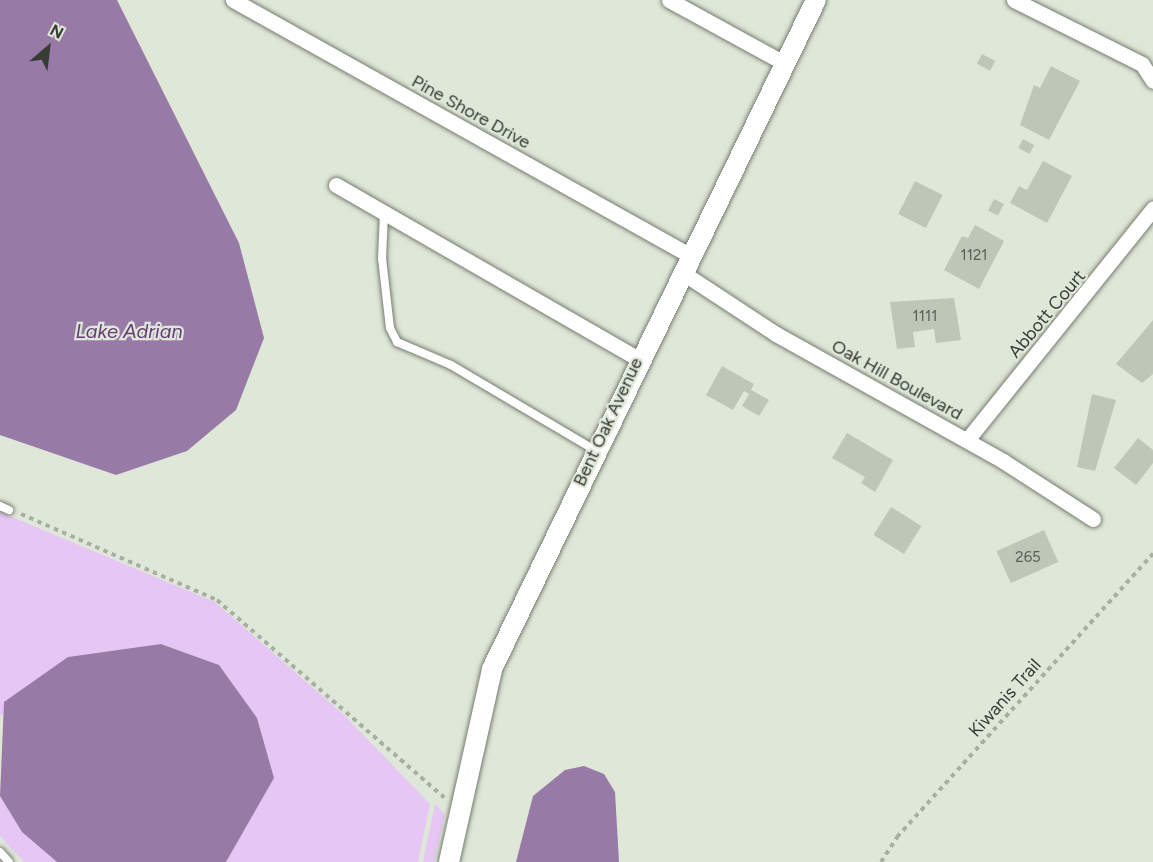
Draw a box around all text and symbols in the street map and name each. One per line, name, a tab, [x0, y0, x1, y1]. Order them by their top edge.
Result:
north arrow	[18, 18, 78, 78]
text: N	[47, 20, 67, 43]
street label: Pine Shore Drive	[408, 70, 534, 154]
house number: 1121	[961, 247, 987, 265]
street label: Abbott Court	[1004, 266, 1090, 362]
house number: 1111	[913, 308, 937, 326]
water label: Lake Adrian	[75, 319, 183, 343]
street label: Oak Hill Boulevard	[828, 335, 966, 425]
street label: Bent Oak Avenue	[569, 354, 647, 490]
house number: 265	[1015, 549, 1041, 567]
street label: Kiwanis Trail	[964, 654, 1046, 742]

